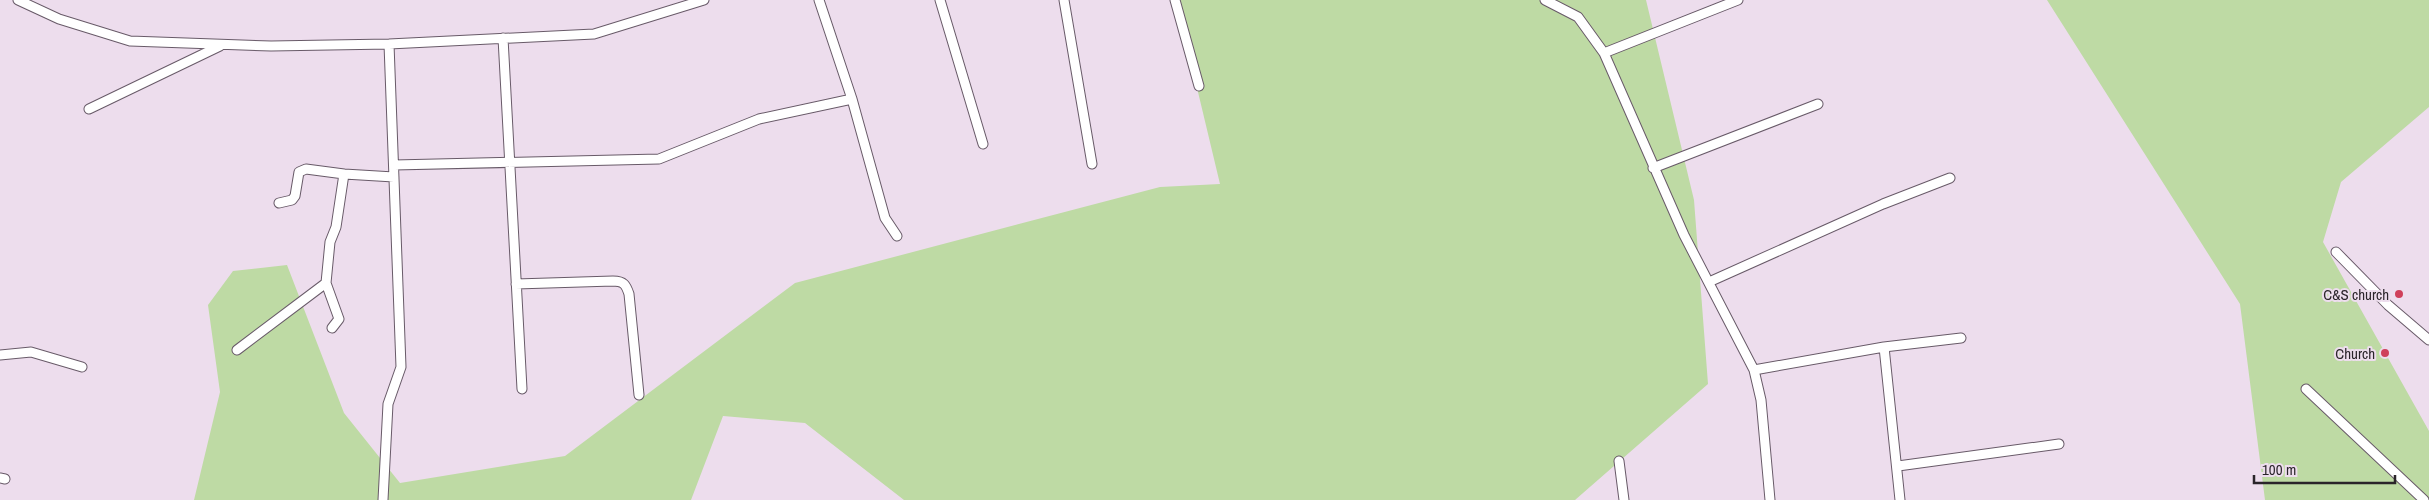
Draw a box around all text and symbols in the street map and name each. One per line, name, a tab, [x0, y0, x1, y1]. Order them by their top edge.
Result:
place label: C&S church	[2323, 284, 2389, 305]
marker: C&S church	[2393, 288, 2405, 300]
place label: Church	[2335, 343, 2375, 364]
marker: Church	[2379, 347, 2391, 359]
scale bar	[2254, 452, 2395, 484]
text: 100 m	[2262, 459, 2296, 480]

